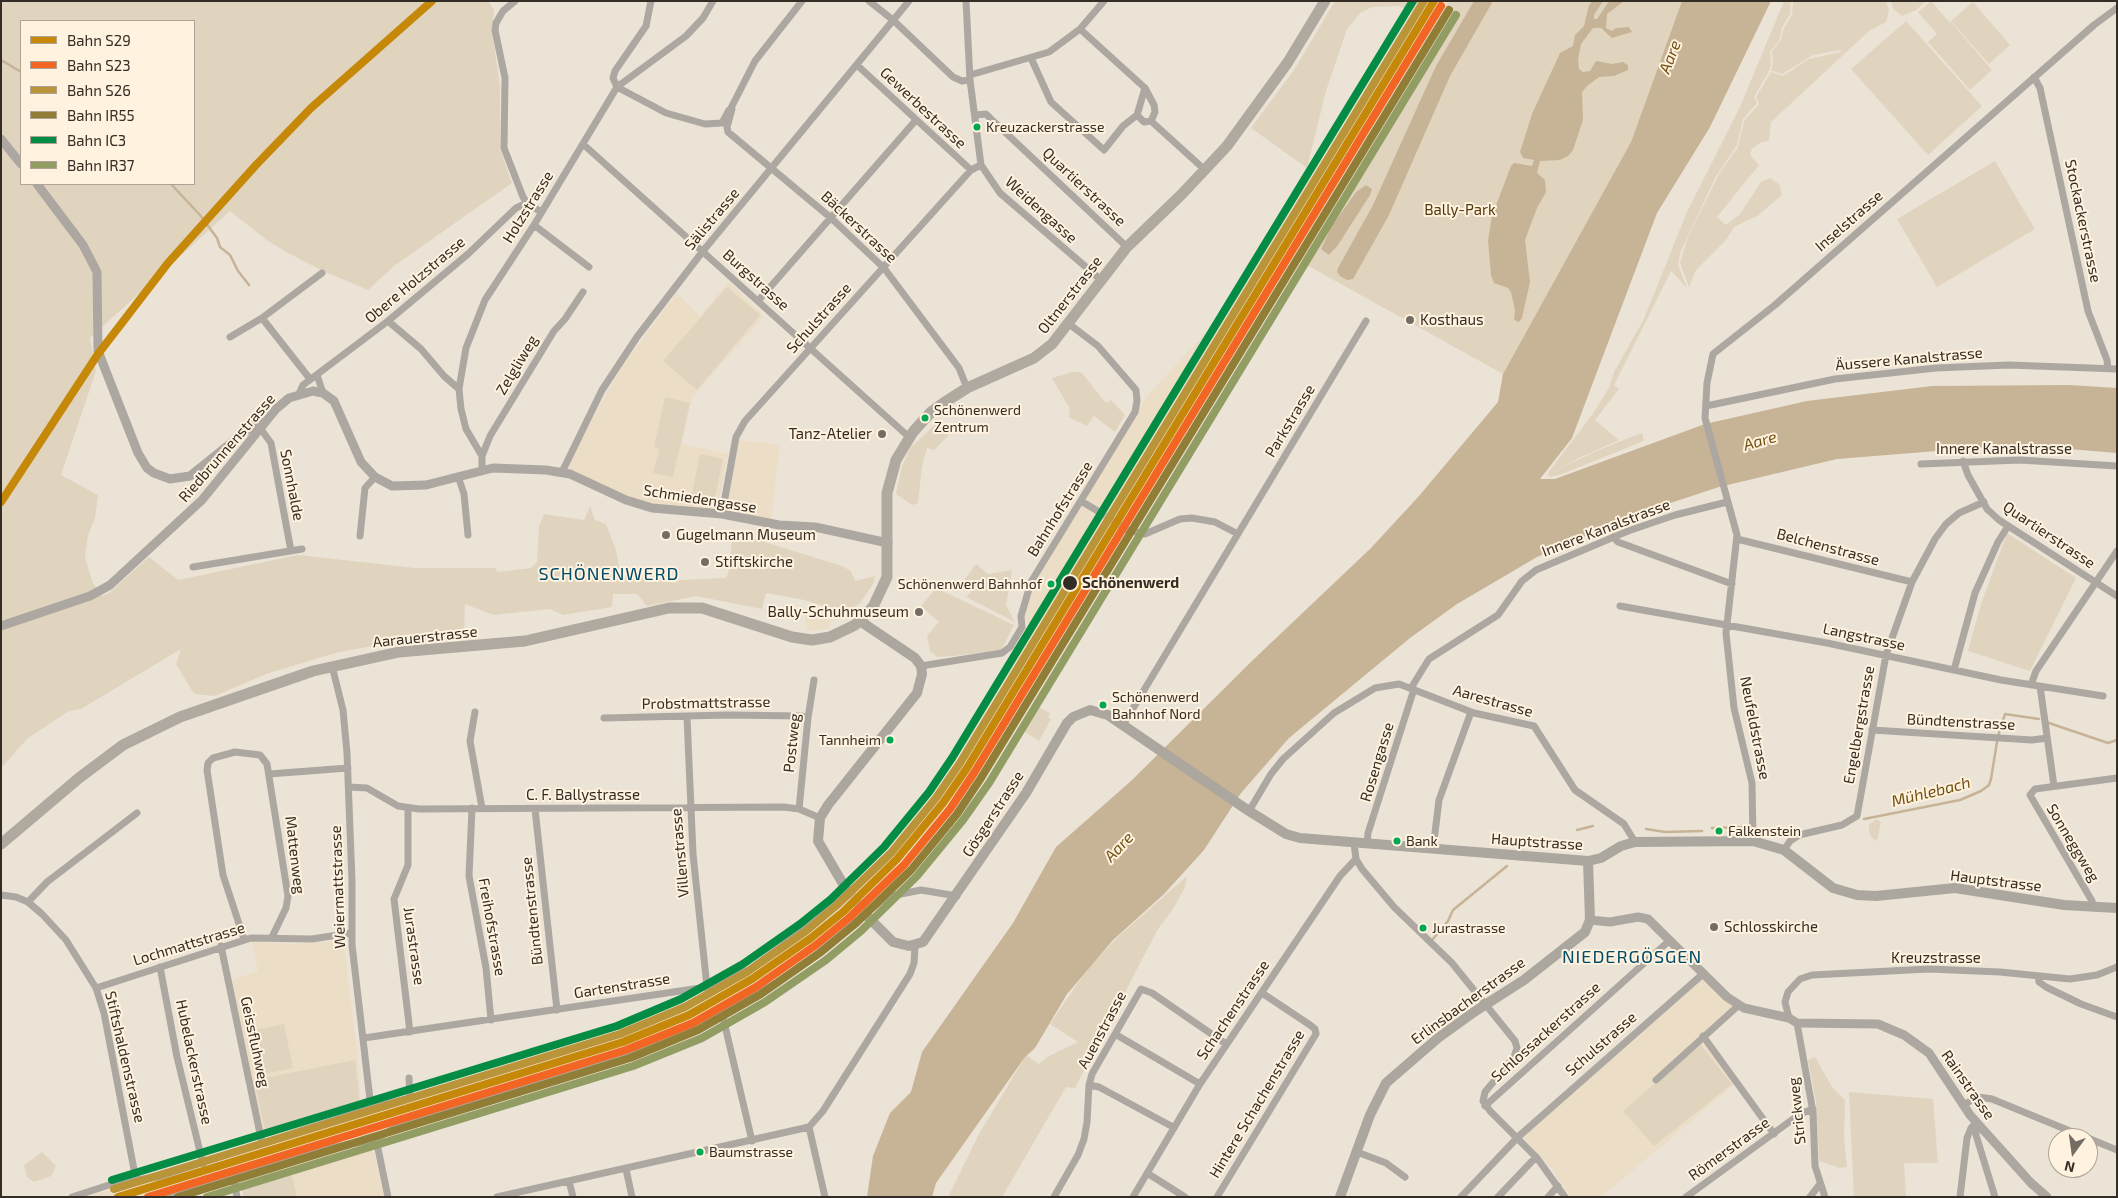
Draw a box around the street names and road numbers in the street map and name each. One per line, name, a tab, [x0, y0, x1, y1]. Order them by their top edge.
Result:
street label: Gewerbestrasse	[876, 63, 970, 153]
street label: Quartierstrasse	[1039, 144, 1129, 230]
street label: Stockackerstrasse	[2061, 158, 2105, 284]
street label: Holzstrasse	[499, 168, 557, 246]
street label: Weidengasse	[1001, 173, 1081, 247]
street label: Sälistrasse	[681, 184, 743, 254]
street label: Bäckerstrasse	[817, 187, 901, 267]
street label: Inselstrasse	[1812, 187, 1886, 255]
street label: Obere Holzstrasse	[361, 233, 469, 327]
street label: Burgstrasse	[719, 246, 793, 314]
street label: Oltnerstrasse	[1034, 253, 1106, 337]
street label: Schulstrasse	[783, 279, 855, 357]
street label: Zelgliweg	[492, 332, 542, 398]
street label: Äussere Kanalstrasse	[1835, 344, 1983, 374]
street label: Parkstrasse	[1261, 381, 1319, 461]
street label: Riedbrunnenstrasse	[175, 390, 279, 506]
street label: Innere Kanalstrasse	[1936, 440, 2072, 458]
street label: Sonnhalde	[276, 448, 308, 522]
street label: Bahnhofstrasse	[1024, 458, 1096, 560]
street label: Schmiedengasse	[642, 481, 758, 517]
street label: Innere Kanalstrasse	[1539, 495, 1673, 561]
street label: Quartierstrasse	[2000, 498, 2098, 572]
street label: Belchenstrasse	[1775, 525, 1881, 569]
street label: Langstrasse	[1821, 619, 1907, 655]
street label: Aarauerstrasse	[372, 623, 478, 651]
street label: Engelbergstrasse	[1840, 664, 1878, 786]
street label: Neufeldstrasse	[1736, 675, 1774, 781]
street label: Aarestrasse	[1451, 681, 1535, 721]
street label: Probstmattstrasse	[641, 693, 771, 713]
street label: Bündtenstrasse	[1906, 710, 2016, 734]
street label: Postweg	[780, 713, 804, 773]
street label: Rosengasse	[1356, 720, 1398, 804]
street label: Gösgerstrasse	[959, 768, 1027, 860]
street label: C. F. Ballystrasse	[526, 786, 640, 804]
street label: Sonneggweg	[2043, 801, 2103, 885]
street label: Villenstrasse	[667, 808, 693, 898]
street label: Mattenweg	[281, 815, 309, 895]
street label: Weiermattstrasse	[327, 825, 349, 949]
street label: Hauptstrasse	[1490, 830, 1584, 854]
street label: Bündtenstrasse	[517, 856, 547, 966]
street label: Hauptstrasse	[1949, 866, 2043, 896]
street label: Freihofstrasse	[475, 877, 509, 977]
street label: Jurastrasse	[400, 906, 428, 986]
street label: Lochmattstrasse	[131, 918, 247, 970]
street label: Kreuzstrasse	[1891, 949, 1981, 967]
street label: Erlinsbacherstrasse	[1407, 954, 1529, 1048]
street label: Schachenstrasse	[1193, 957, 1273, 1063]
street label: Gartenstrasse	[573, 970, 671, 1002]
street label: Schlossackerstrasse	[1488, 978, 1604, 1086]
street label: Auenstrasse	[1074, 988, 1130, 1072]
street label: Stiftshaldenstrasse	[101, 989, 149, 1125]
street label: Geissfluhweg	[237, 995, 273, 1089]
street label: Hubelackerstrasse	[172, 998, 216, 1126]
street label: Schulstrasse	[1562, 1008, 1640, 1080]
street label: Hintere Schachenstrasse	[1206, 1027, 1308, 1181]
street label: Rainstrasse	[1937, 1047, 1999, 1123]
street label: Strickweg	[1785, 1077, 1809, 1145]
street label: Römerstrasse	[1685, 1114, 1773, 1184]

